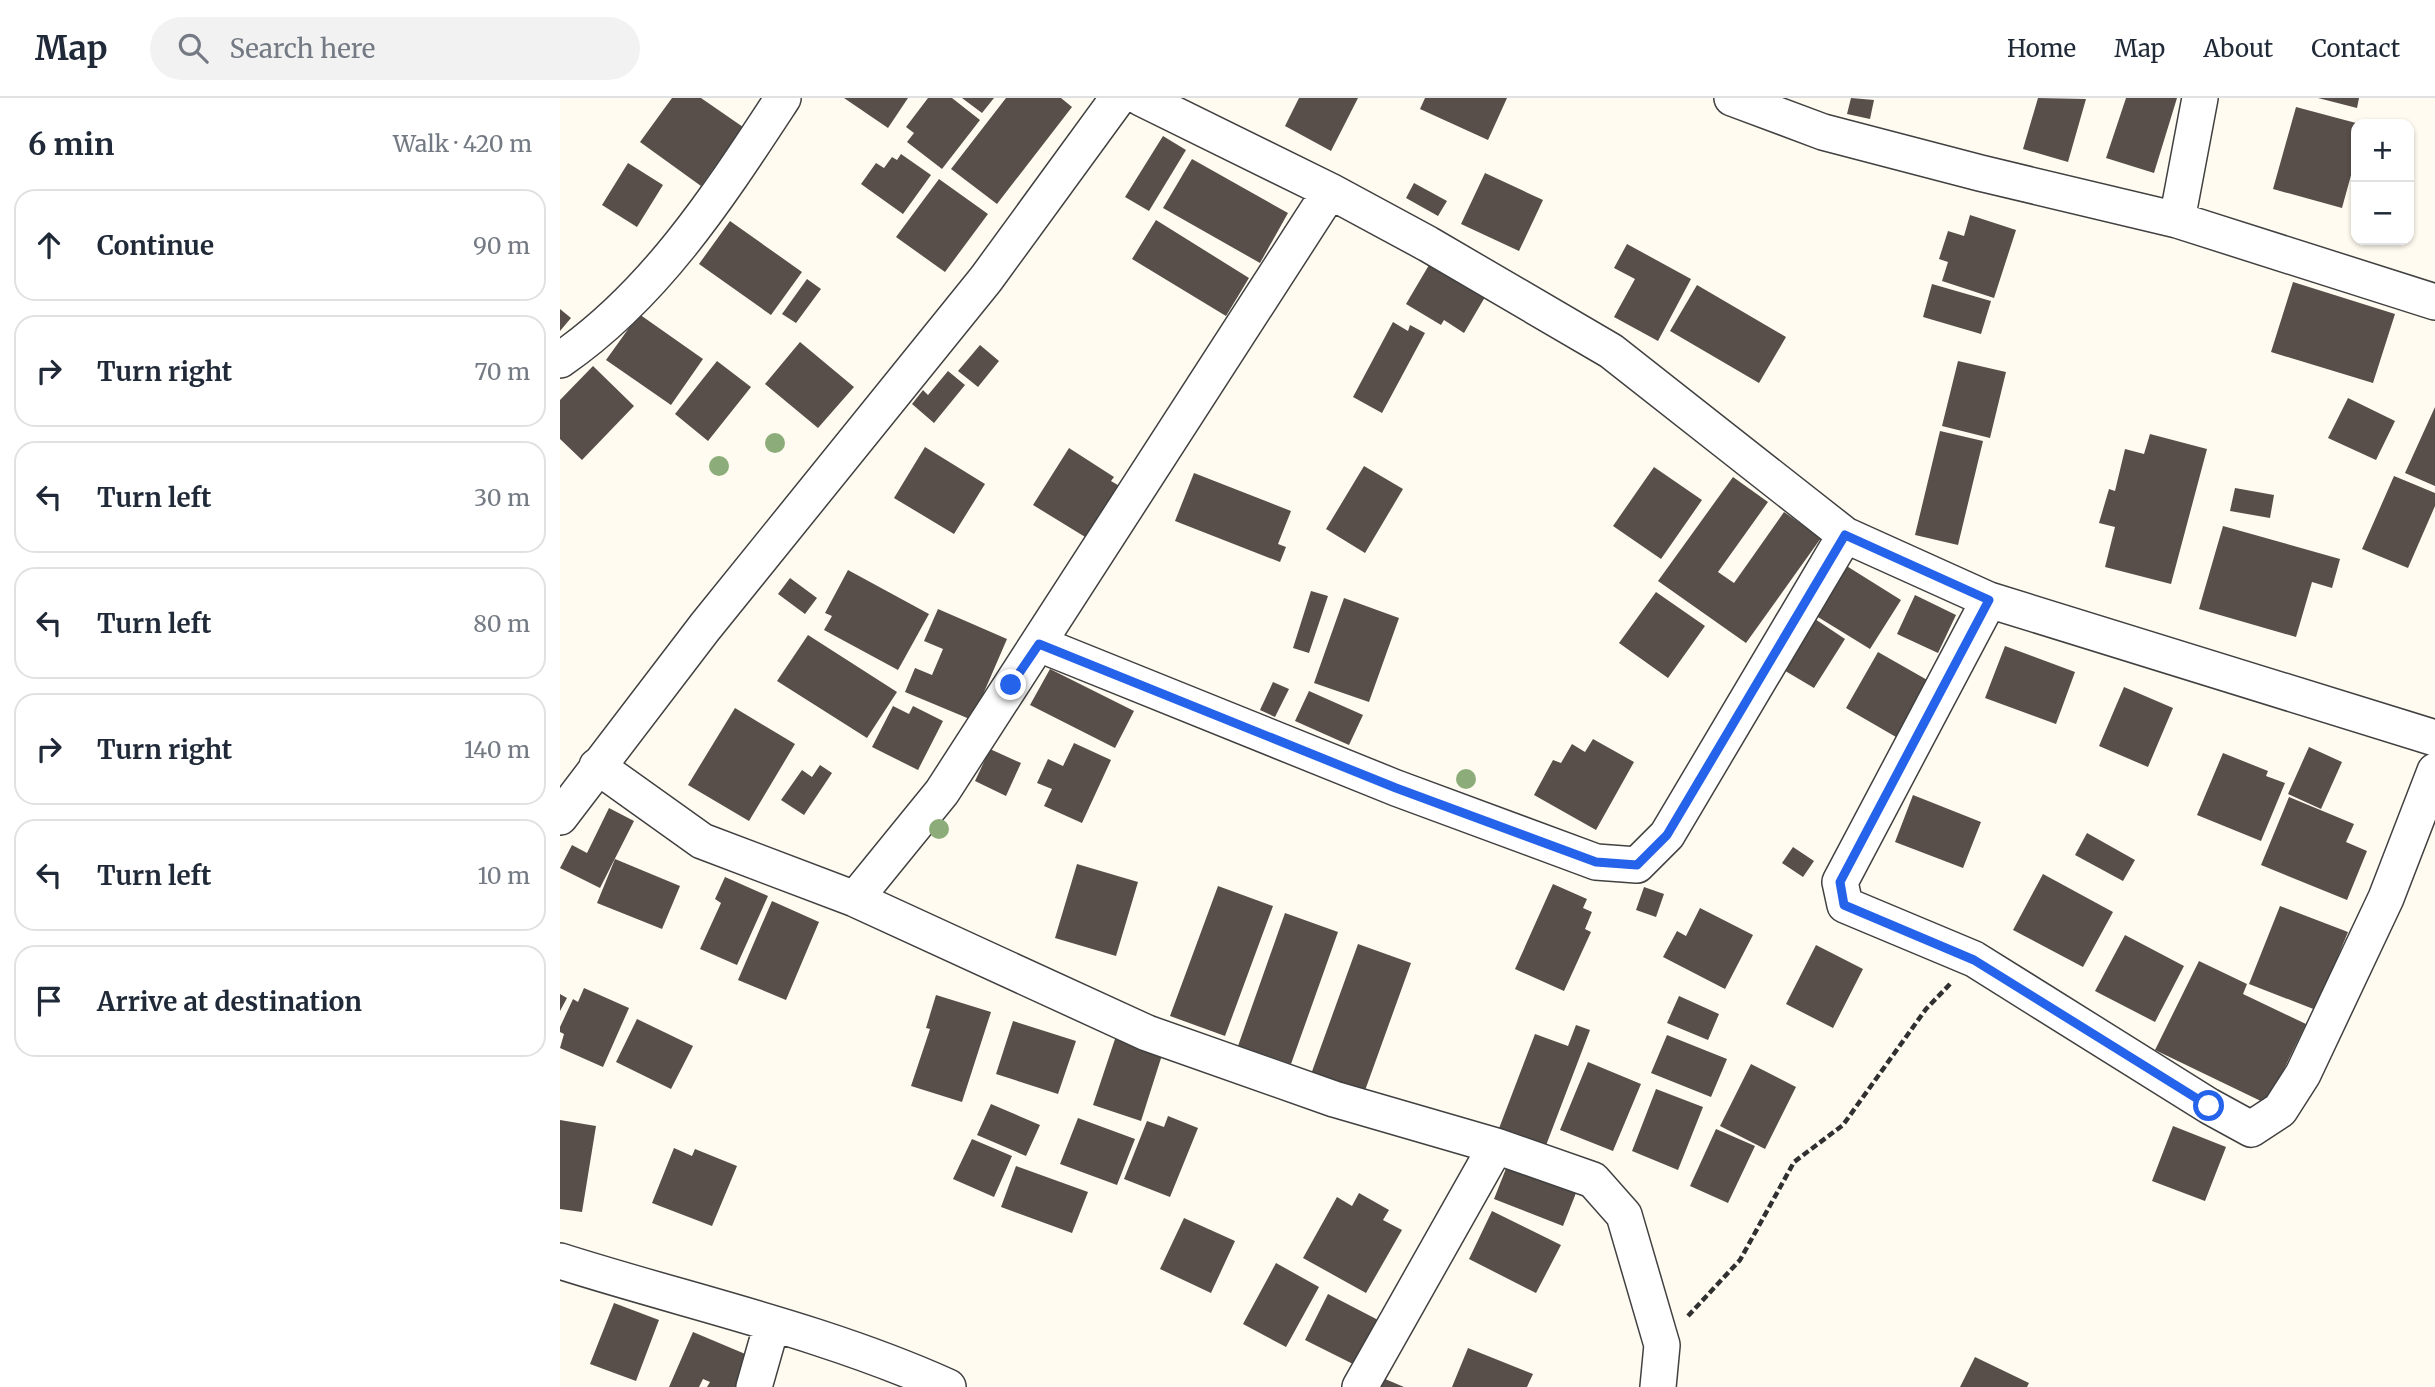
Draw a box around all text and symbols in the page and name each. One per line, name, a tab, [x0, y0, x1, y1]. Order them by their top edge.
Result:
search box	[150, 17, 640, 80]
text: Map	[35, 28, 108, 69]
icon: search	[174, 29, 212, 67]
text: Search here	[230, 32, 375, 65]
text: Home	[2007, 33, 2076, 64]
text: Map	[2114, 33, 2165, 64]
text: About	[2203, 33, 2273, 64]
text: Contact	[2311, 33, 2400, 64]
map controls	[2351, 119, 2414, 245]
button: +	[2351, 119, 2414, 182]
text: 6 min	[28, 125, 114, 163]
text: Walk · 420 m	[393, 129, 532, 158]
button: −	[2351, 182, 2414, 245]
icon: ahead	[30, 226, 68, 264]
text: Continue	[97, 229, 214, 262]
text: 90 m	[473, 231, 530, 260]
icon: right	[30, 352, 68, 390]
text: Turn right	[97, 355, 232, 388]
text: 70 m	[474, 357, 530, 386]
icon: left	[30, 478, 68, 516]
text: Turn left	[97, 481, 211, 514]
text: 30 m	[474, 483, 530, 512]
icon: left	[30, 604, 68, 642]
text: Turn left	[97, 607, 211, 640]
text: 80 m	[473, 609, 530, 638]
route end	[995, 669, 1026, 700]
icon: right	[30, 730, 68, 768]
text: Turn right	[97, 733, 232, 766]
text: 140 m	[464, 735, 530, 764]
icon: left	[30, 856, 68, 894]
text: Turn left	[97, 859, 211, 892]
text: 10 m	[477, 861, 530, 890]
icon: arrive	[30, 982, 68, 1020]
text: Arrive at destination	[97, 985, 362, 1018]
route start	[2193, 1090, 2224, 1121]

